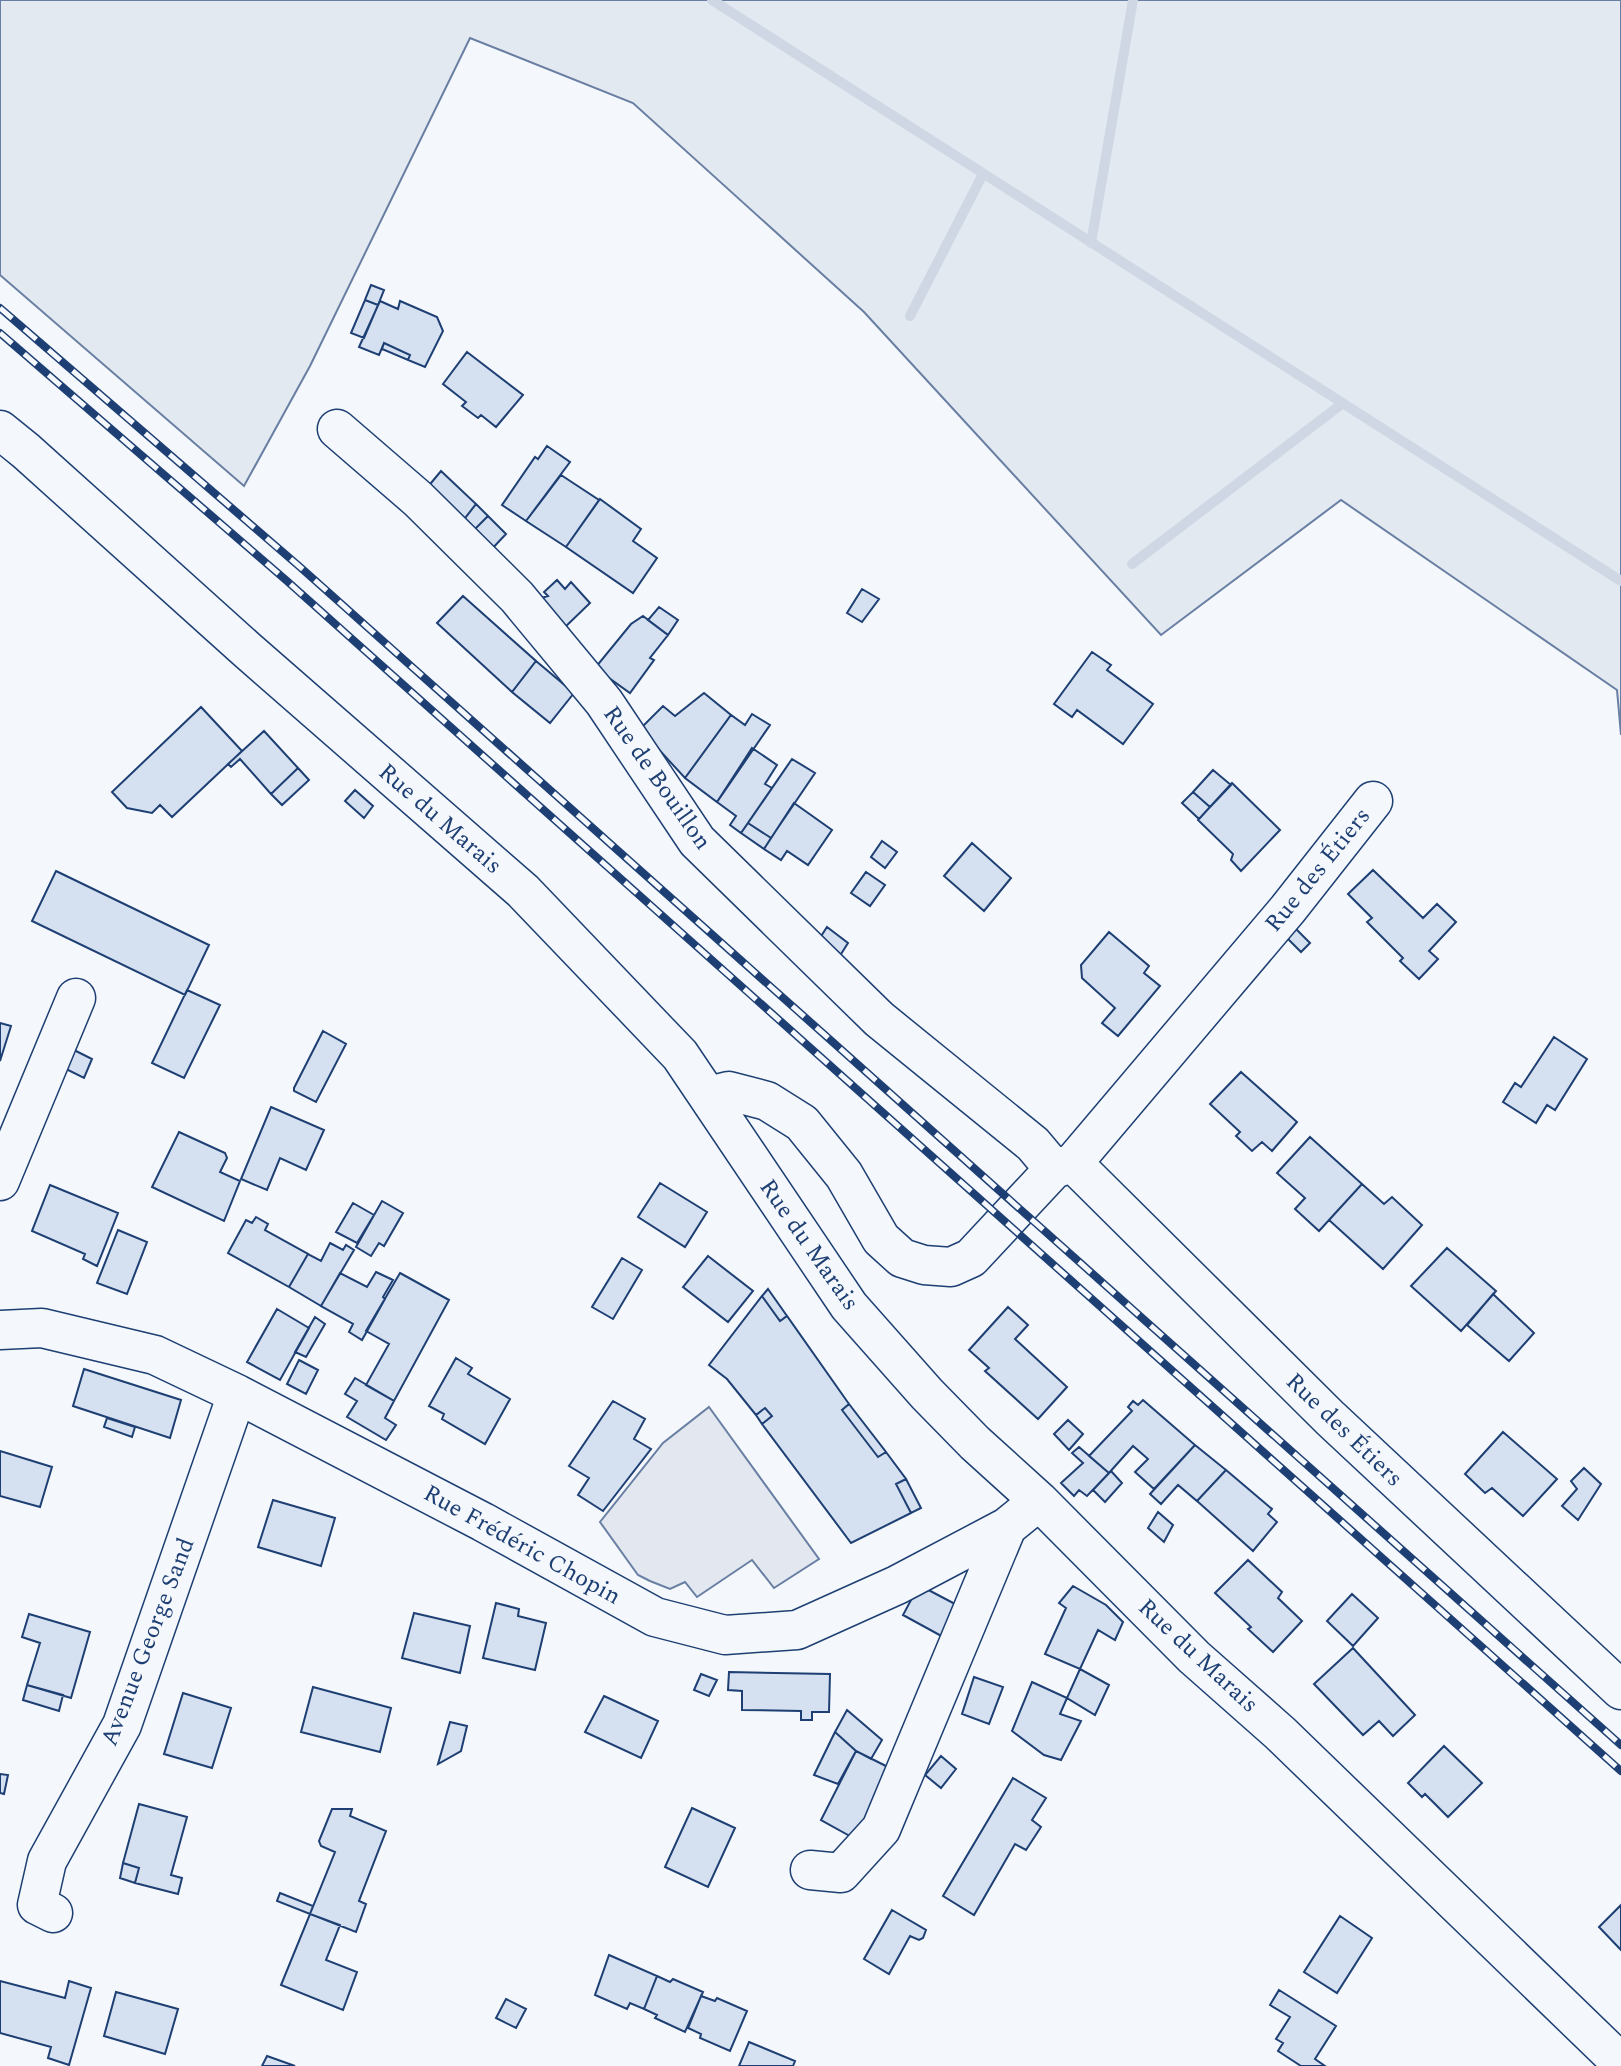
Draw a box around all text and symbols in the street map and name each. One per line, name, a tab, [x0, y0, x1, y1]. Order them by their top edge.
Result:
street label: Rue de Bouillon	[594, 698, 720, 858]
street label: Rue du Marais	[370, 755, 510, 883]
street label: Rue des Étiers	[1256, 800, 1380, 940]
street label: Rue du Marais	[750, 1172, 868, 1318]
street label: Rue des Étiers	[1277, 1364, 1411, 1496]
street label: Rue Frédéric Chopin	[417, 1476, 627, 1614]
street label: Avenue George Sand	[92, 1533, 204, 1751]
street label: Rue du Marais	[1129, 1590, 1267, 1722]

